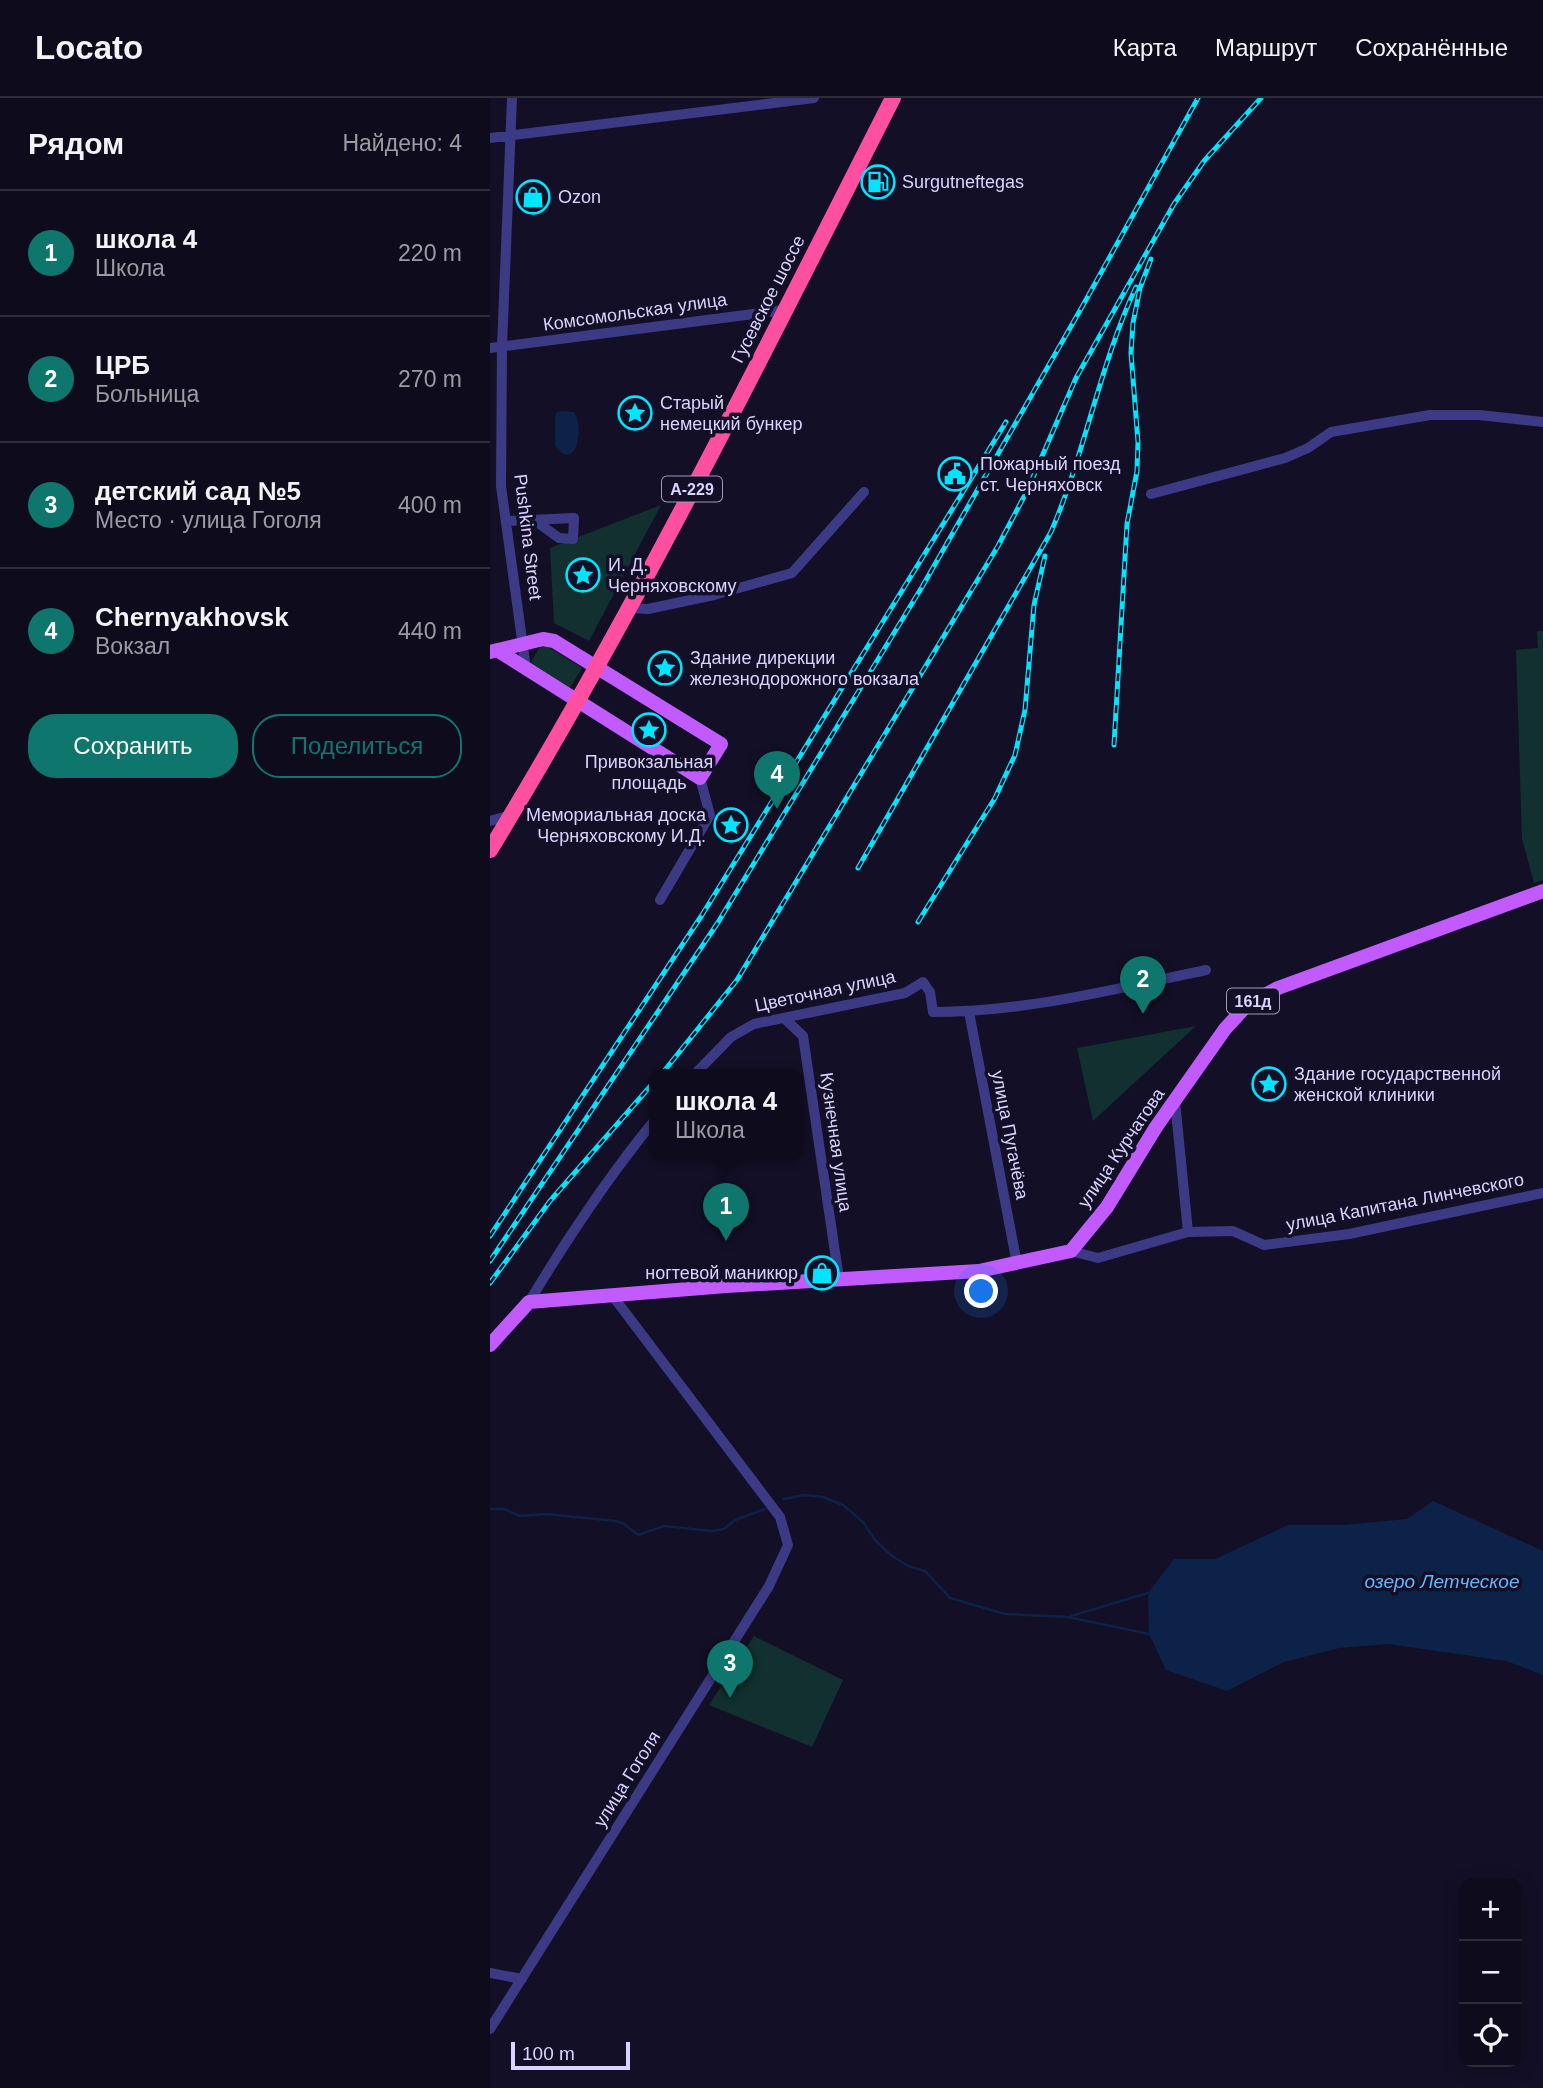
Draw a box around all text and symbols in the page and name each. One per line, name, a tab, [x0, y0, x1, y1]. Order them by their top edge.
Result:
text: Locato	[35, 29, 143, 66]
text: Карта	[1113, 34, 1177, 61]
text: Маршрут	[1215, 34, 1317, 61]
text: Сохранённые	[1355, 34, 1508, 61]
text: Рядом	[28, 127, 124, 160]
text: Найдено: 4	[342, 130, 462, 156]
fuel station icon: Surgutneftegas	[859, 163, 897, 201]
place label: Surgutneftegas	[902, 172, 1024, 192]
shop icon: Ozon	[514, 178, 552, 216]
place label: Ozon	[558, 187, 601, 207]
text: школа 4	[95, 224, 197, 254]
street label: Гусевское шоссе	[727, 232, 809, 366]
text: 1	[45, 240, 57, 266]
text: 220 m	[398, 240, 462, 266]
text: Школа	[95, 255, 165, 281]
street label: Комсомольская улица	[542, 289, 729, 335]
text: ЦРБ	[95, 350, 150, 380]
text: 2	[45, 366, 57, 392]
text: 270 m	[398, 366, 462, 392]
text: Больница	[95, 381, 199, 407]
place label: Старый немецкий бункер	[660, 393, 803, 434]
place icon: Старый немецкий бункер	[616, 394, 654, 432]
place label: Пожарный поезд ст. Черняховск	[980, 454, 1121, 495]
public building icon: Пожарный поезд ст. Черняховск	[936, 455, 974, 493]
street label: Pushkina Street	[510, 473, 546, 601]
text: детский сад №5	[95, 476, 301, 506]
road number: А-229	[662, 476, 722, 502]
text: 3	[45, 492, 57, 518]
text: 400 m	[398, 492, 462, 518]
text: Место · улица Гоголя	[95, 507, 322, 533]
place label: И. Д. Черняховскому	[608, 555, 737, 596]
place icon: И. Д. Черняховскому	[564, 556, 602, 594]
text: Chernyakhovsk	[95, 602, 289, 632]
text: 4	[45, 618, 57, 644]
text: 440 m	[398, 618, 462, 644]
text: Вокзал	[95, 633, 170, 659]
place label: Здание дирекции железнодорожного вокзала	[690, 648, 920, 689]
place icon: Здание дирекции железнодорожного вокзала	[646, 649, 684, 687]
place icon: Привокзальная площадь	[630, 711, 668, 749]
button: Сохранить	[28, 714, 238, 778]
button: Поделиться	[252, 714, 462, 778]
pin: 4	[754, 751, 800, 809]
place label: Привокзальная площадь	[585, 752, 713, 793]
place label: Мемориальная доска Черняховскому И.Д.	[526, 805, 707, 846]
place icon: Мемориальная доска Черняховскому И.Д.	[712, 806, 750, 844]
pin: 2	[1120, 956, 1166, 1014]
street label: Цветочная улица	[753, 966, 898, 1016]
road number: 161д	[1227, 988, 1279, 1014]
place label: Здание государственной женской клиники	[1294, 1064, 1501, 1105]
place icon: Здание государственной женской клиники	[1250, 1065, 1288, 1103]
popup	[649, 1069, 803, 1160]
street label: улица Пугачёва	[988, 1069, 1032, 1202]
street label: Кузнечная улица	[816, 1071, 856, 1214]
street label: улица Курчатова	[1074, 1084, 1169, 1212]
text: школа 4	[675, 1086, 777, 1116]
text: Школа	[675, 1117, 745, 1143]
street label: улица Капитана Линчевского	[1284, 1169, 1526, 1235]
pin: 1	[703, 1183, 749, 1241]
shop icon: ногтевой маникюр	[803, 1254, 841, 1292]
place label: ногтевой маникюр	[645, 1263, 798, 1283]
your location	[964, 1274, 998, 1308]
water label: озеро Летческое	[1365, 1571, 1519, 1592]
pin: 3	[707, 1640, 753, 1698]
street label: улица Гоголя	[590, 1727, 664, 1831]
map controls	[1459, 1878, 1522, 2067]
button: +	[1459, 1878, 1522, 1941]
button: −	[1459, 1941, 1522, 2004]
button: locate	[1459, 2004, 1522, 2067]
scale bar	[511, 2039, 630, 2071]
text: 100 m	[522, 2043, 575, 2064]

